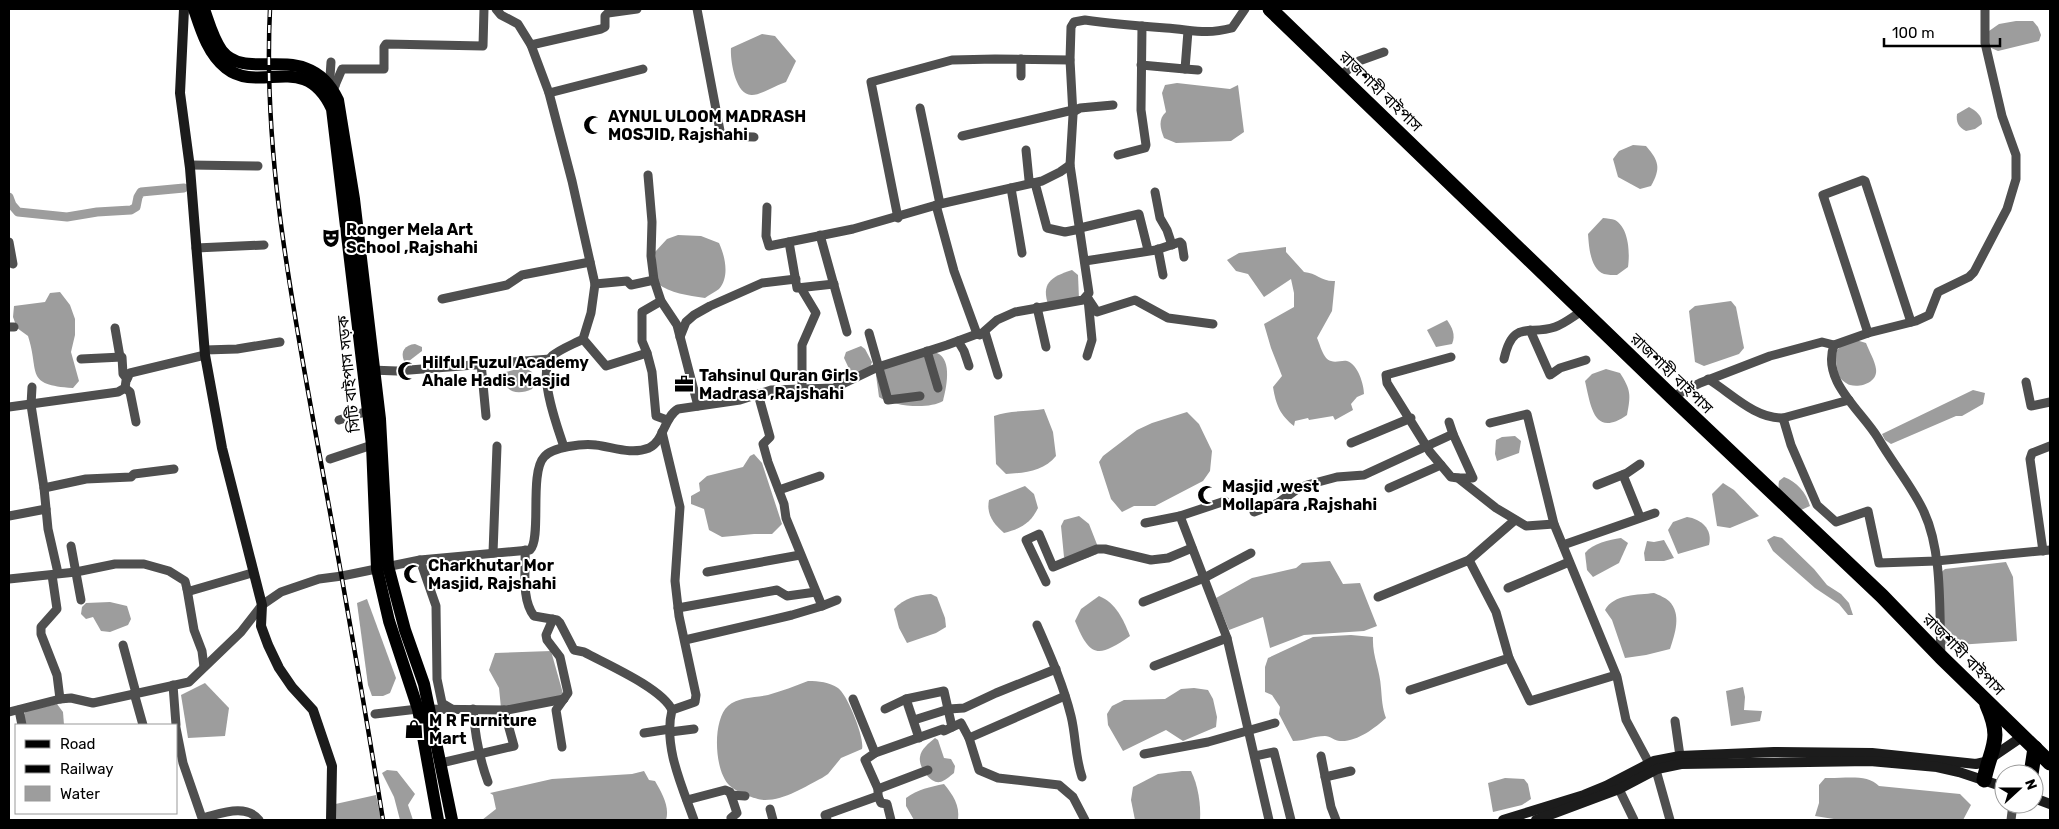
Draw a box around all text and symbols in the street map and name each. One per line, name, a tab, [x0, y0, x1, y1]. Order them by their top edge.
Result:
scale bar	[1884, 15, 2000, 47]
text: 100 m	[1892, 24, 1934, 42]
street label: রাজশাহী বাইপাস	[1335, 46, 1427, 136]
place label: AYNUL ULOOM MADRASH MOSJID, Rajshahi	[608, 107, 806, 144]
mosque icon: AYNUL ULOOM MADRASH MOSJID, Rajshahi	[582, 114, 604, 136]
place label: Ronger Mela Art School ,Rajshahi	[346, 220, 478, 257]
theatre icon: Ronger Mela Art School ,Rajshahi	[320, 227, 342, 249]
street label: সিটি বাইপাস সড়ক	[333, 314, 364, 434]
street label: রাজশাহী বাইপাস	[1626, 328, 1718, 418]
place label: Hilful Fuzul Academy Ahale Hadis Masjid	[422, 353, 589, 390]
mosque icon: Hilful Fuzul Academy Ahale Hadis Masjid	[396, 360, 418, 382]
place label: Tahsinul Quran Girls Madrasa ,Rajshahi	[699, 366, 858, 403]
office icon: Tahsinul Quran Girls Madrasa ,Rajshahi	[673, 373, 695, 395]
place label: Masjid ,west Mollapara ,Rajshahi	[1222, 477, 1377, 514]
mosque icon: Masjid ,west Mollapara ,Rajshahi	[1196, 484, 1218, 506]
place label: Charkhutar Mor Masjid, Rajshahi	[428, 556, 556, 593]
mosque icon: Charkhutar Mor Masjid, Rajshahi	[402, 563, 424, 585]
street label: রাজশাহী বাইপাস	[1918, 609, 2009, 700]
place label: M R Furniture Mart	[429, 711, 537, 748]
shop icon: M R Furniture Mart	[403, 718, 425, 740]
legend	[15, 724, 178, 814]
text: Road	[60, 735, 96, 753]
text: Railway	[60, 760, 114, 778]
north arrow	[1994, 764, 2044, 814]
text: N	[2021, 777, 2040, 792]
text: Water	[60, 785, 100, 803]

